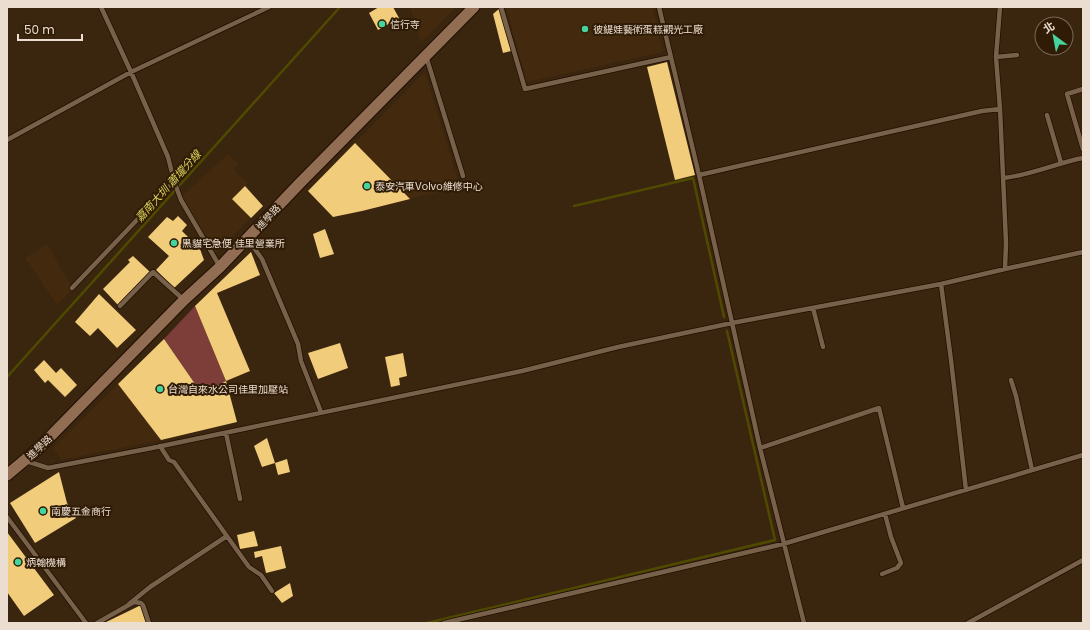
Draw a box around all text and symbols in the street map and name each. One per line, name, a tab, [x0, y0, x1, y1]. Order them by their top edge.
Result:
scale bar	[18, 16, 82, 42]
north arrow	[1034, 16, 1074, 56]
place label: 信行寺	[390, 17, 420, 32]
text: 北	[1040, 18, 1058, 37]
marker: 信行寺	[377, 19, 387, 29]
text: 50 m	[24, 21, 55, 38]
place label: 彼緹娃藝術蛋糕觀光工廠	[593, 22, 703, 37]
marker: 彼緹娃藝術蛋糕觀光工廠	[580, 24, 590, 34]
water label: 嘉南大圳 蕭壠分線	[132, 145, 206, 225]
place label: 泰安汽車Volvo維修中心	[375, 179, 483, 194]
marker: 泰安汽車Volvo維修中心	[362, 181, 372, 191]
street label: 進學路	[253, 201, 284, 233]
place label: 黑貓宅急便 佳里營業所	[182, 236, 285, 251]
marker: 黑貓宅急便 佳里營業所	[169, 238, 179, 248]
place label: 台灣自來水公司佳里加壓站	[168, 382, 288, 397]
marker: 台灣自來水公司佳里加壓站	[155, 384, 165, 394]
street label: 進學路	[23, 432, 55, 463]
place label: 南慶五金商行	[51, 504, 111, 519]
marker: 南慶五金商行	[38, 506, 48, 516]
place label: 炳翰機構	[26, 555, 66, 570]
marker: 炳翰機構	[13, 557, 23, 567]

